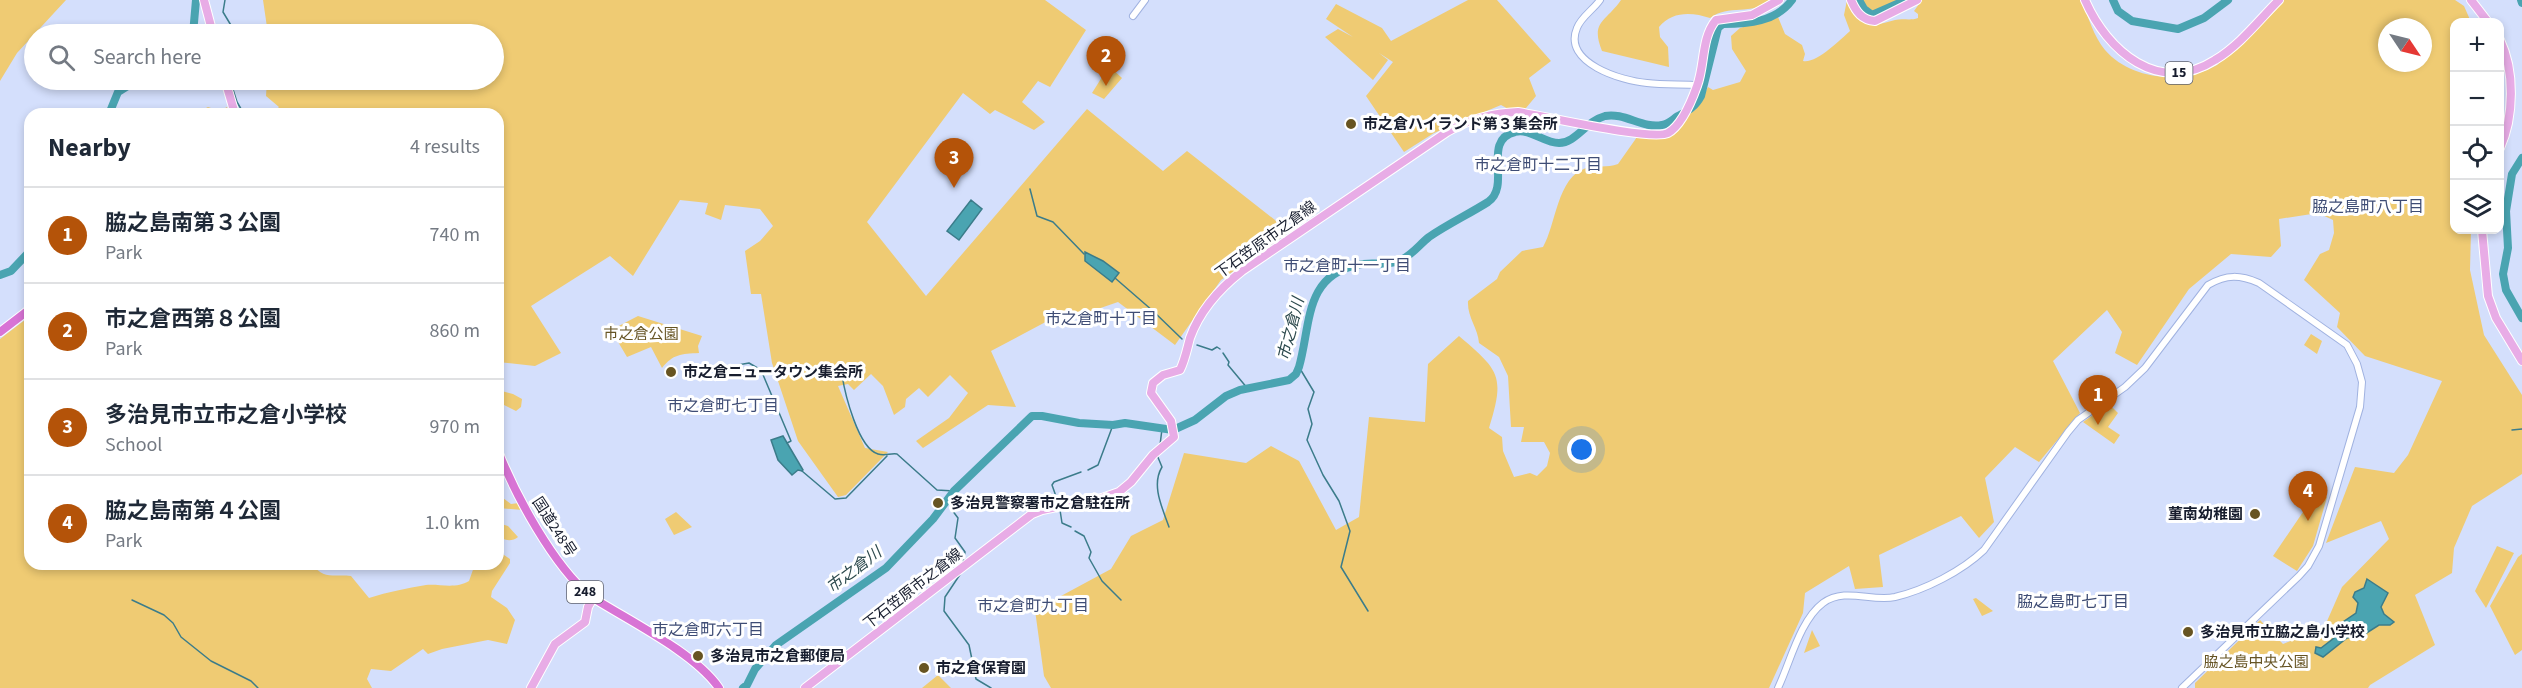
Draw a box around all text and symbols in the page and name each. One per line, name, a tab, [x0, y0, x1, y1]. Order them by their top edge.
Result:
north arrow	[2378, 18, 2432, 72]
map controls	[2450, 18, 2504, 234]
button: +	[2450, 18, 2504, 72]
search box	[24, 24, 504, 90]
pin: 2	[1086, 36, 1126, 86]
icon: search	[45, 41, 78, 74]
text: Search here	[93, 41, 201, 73]
road number: 15	[2166, 62, 2192, 84]
button: −	[2450, 72, 2504, 126]
place label: 市之倉ハイランド第３集会所	[1363, 114, 1558, 135]
marker: 市之倉ハイランド第３集会所	[1344, 117, 1358, 131]
button: locate	[2450, 126, 2504, 180]
text: Nearby	[48, 129, 131, 166]
text: 4 results	[410, 133, 480, 161]
pin: 3	[934, 138, 974, 188]
district label: 市之倉町十二丁目	[1474, 154, 1602, 176]
button: layers	[2450, 180, 2504, 234]
street label: 下石笠原市之倉線	[1211, 196, 1321, 284]
district label: 脇之島町八丁目	[2312, 196, 2424, 218]
text: 脇之島南第３公園	[105, 207, 281, 239]
text: 1	[62, 221, 73, 249]
text: 740 m	[430, 221, 480, 249]
text: Park	[105, 239, 142, 267]
district label: 市之倉町十一丁目	[1283, 255, 1411, 277]
water label: 市之倉川	[1273, 293, 1310, 363]
text: 市之倉西第８公園	[105, 303, 281, 335]
district label: 市之倉町十丁目	[1045, 308, 1157, 330]
text: 2	[62, 317, 73, 345]
text: 860 m	[430, 317, 480, 345]
park label: 市之倉公園	[603, 324, 679, 345]
text: Park	[105, 335, 142, 363]
place label: 市之倉ニュータウン集会所	[683, 362, 863, 383]
marker: 市之倉ニュータウン集会所	[664, 365, 678, 379]
pin: 1	[2078, 376, 2118, 425]
district label: 市之倉町七丁目	[667, 395, 779, 417]
text: 多治見市立市之倉小学校	[105, 399, 347, 431]
text: 3	[62, 413, 73, 441]
text: 970 m	[430, 413, 480, 441]
text: School	[105, 431, 162, 459]
your location	[1567, 435, 1596, 464]
pin: 4	[2288, 472, 2328, 521]
street label: 国道248号	[527, 493, 581, 561]
place label: 多治見警察署市之倉駐在所	[950, 493, 1130, 514]
text: 脇之島南第４公園	[105, 495, 281, 527]
marker: 多治見警察署市之倉駐在所	[931, 496, 945, 510]
place label: 菫南幼稚園	[2168, 504, 2243, 525]
marker: 菫南幼稚園	[2248, 507, 2262, 521]
text: 4	[62, 509, 73, 537]
text: 1.0 km	[425, 509, 480, 537]
text: Park	[105, 527, 142, 555]
water label: 市之倉川	[822, 541, 888, 598]
street label: 下石笠原市之倉線	[859, 544, 967, 634]
road number: 248	[567, 581, 603, 603]
district label: 脇之島町七丁目	[2017, 591, 2129, 613]
district label: 市之倉町九丁目	[977, 595, 1089, 617]
district label: 市之倉町六丁目	[652, 619, 764, 641]
place label: 多治見市立脇之島小学校	[2200, 622, 2365, 643]
marker: 多治見市立脇之島小学校	[2181, 625, 2195, 639]
place label: 多治見市之倉郵便局	[710, 646, 845, 667]
marker: 多治見市之倉郵便局	[691, 649, 705, 663]
park label: 脇之島中央公園	[2203, 652, 2309, 673]
place label: 市之倉保育園	[936, 658, 1026, 679]
marker: 市之倉保育園	[917, 661, 931, 675]

